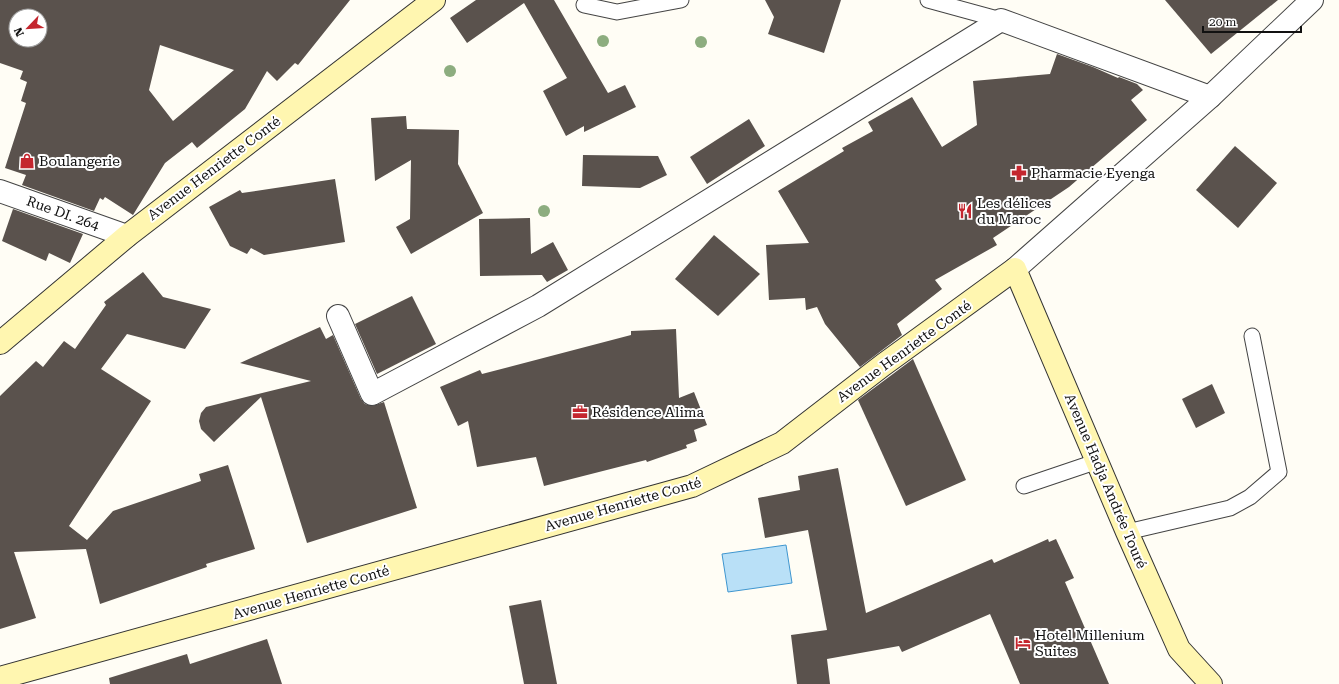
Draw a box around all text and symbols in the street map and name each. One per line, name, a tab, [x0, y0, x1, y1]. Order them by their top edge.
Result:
north arrow	[8, 8, 48, 48]
scale bar	[1203, 8, 1301, 34]
text: 20 m	[1209, 15, 1236, 29]
text: N	[11, 25, 27, 39]
street label: Avenue Henriette Conté	[144, 113, 284, 223]
shop icon: Boulangerie	[18, 152, 36, 170]
place label: Boulangerie	[39, 153, 120, 169]
pharmacy icon: Pharmacie Eyenga	[1010, 164, 1028, 182]
place label: Pharmacie Eyenga	[1031, 165, 1155, 181]
street label: Rue DI. 264	[24, 192, 102, 234]
place label: Les délices du Maroc	[977, 195, 1051, 227]
restaurant icon: Les délices du Maroc	[956, 202, 974, 220]
street label: Avenue Henriette Conté	[834, 297, 975, 405]
street label: Avenue Hadja Andrée Touré	[1062, 391, 1150, 571]
office icon: Résidence Alima	[571, 403, 589, 421]
place label: Résidence Alima	[592, 404, 705, 420]
street label: Avenue Henriette Conté	[543, 474, 703, 534]
street label: Avenue Henriette Conté	[231, 562, 391, 622]
place label: Hotel Millenium Suites	[1035, 627, 1145, 659]
hotel icon: Hotel Millenium Suites	[1014, 634, 1032, 652]

